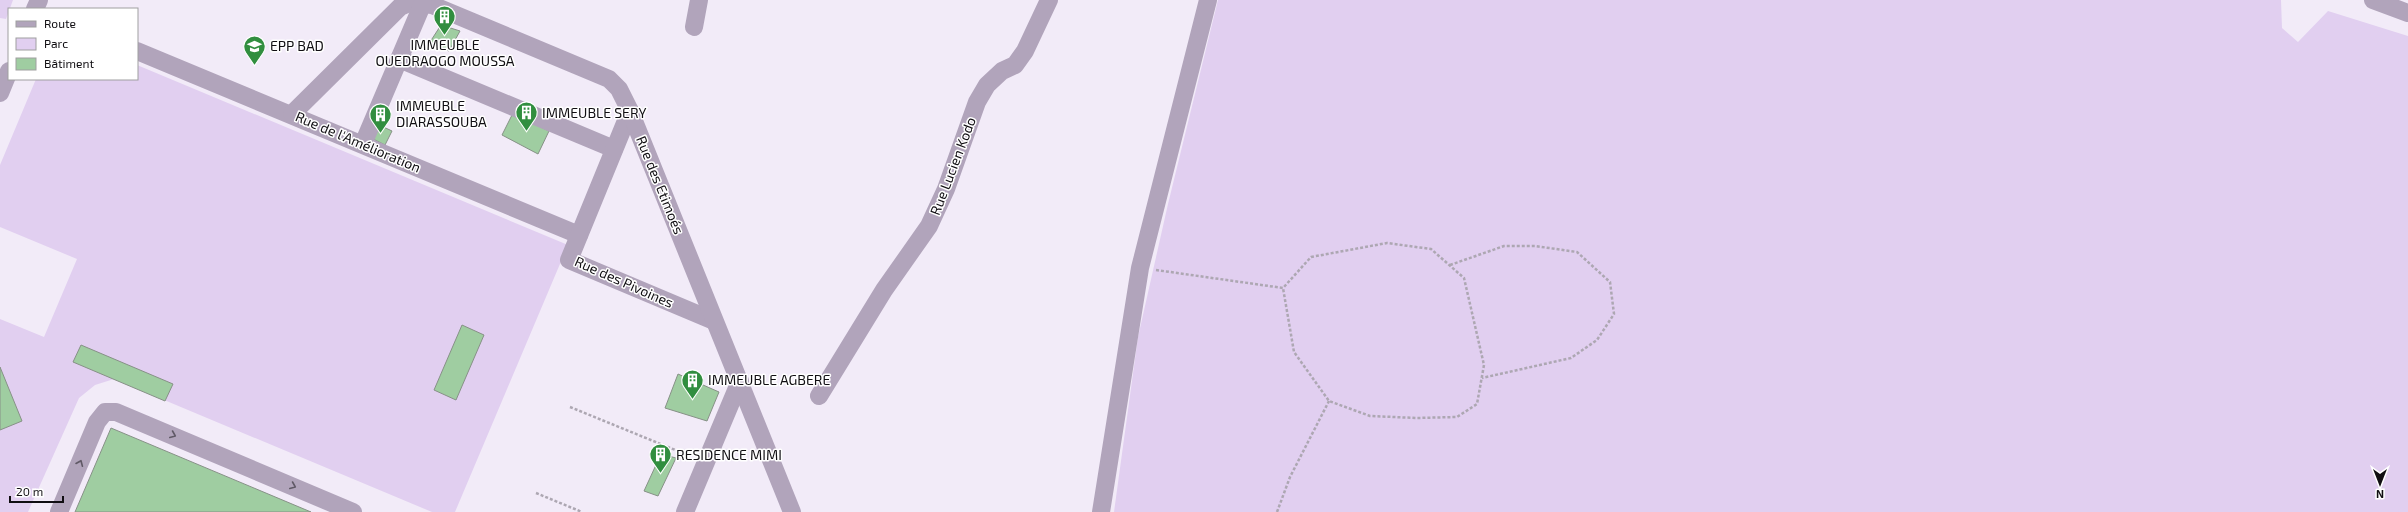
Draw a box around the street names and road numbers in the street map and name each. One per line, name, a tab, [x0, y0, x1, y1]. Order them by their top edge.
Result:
street label: Rue de l'Amélioration	[293, 107, 423, 176]
street label: Rue Lucien Kodo	[926, 114, 979, 217]
street label: Rue des Etimoés	[633, 133, 688, 236]
street label: Rue des Pivoines	[572, 252, 676, 311]

